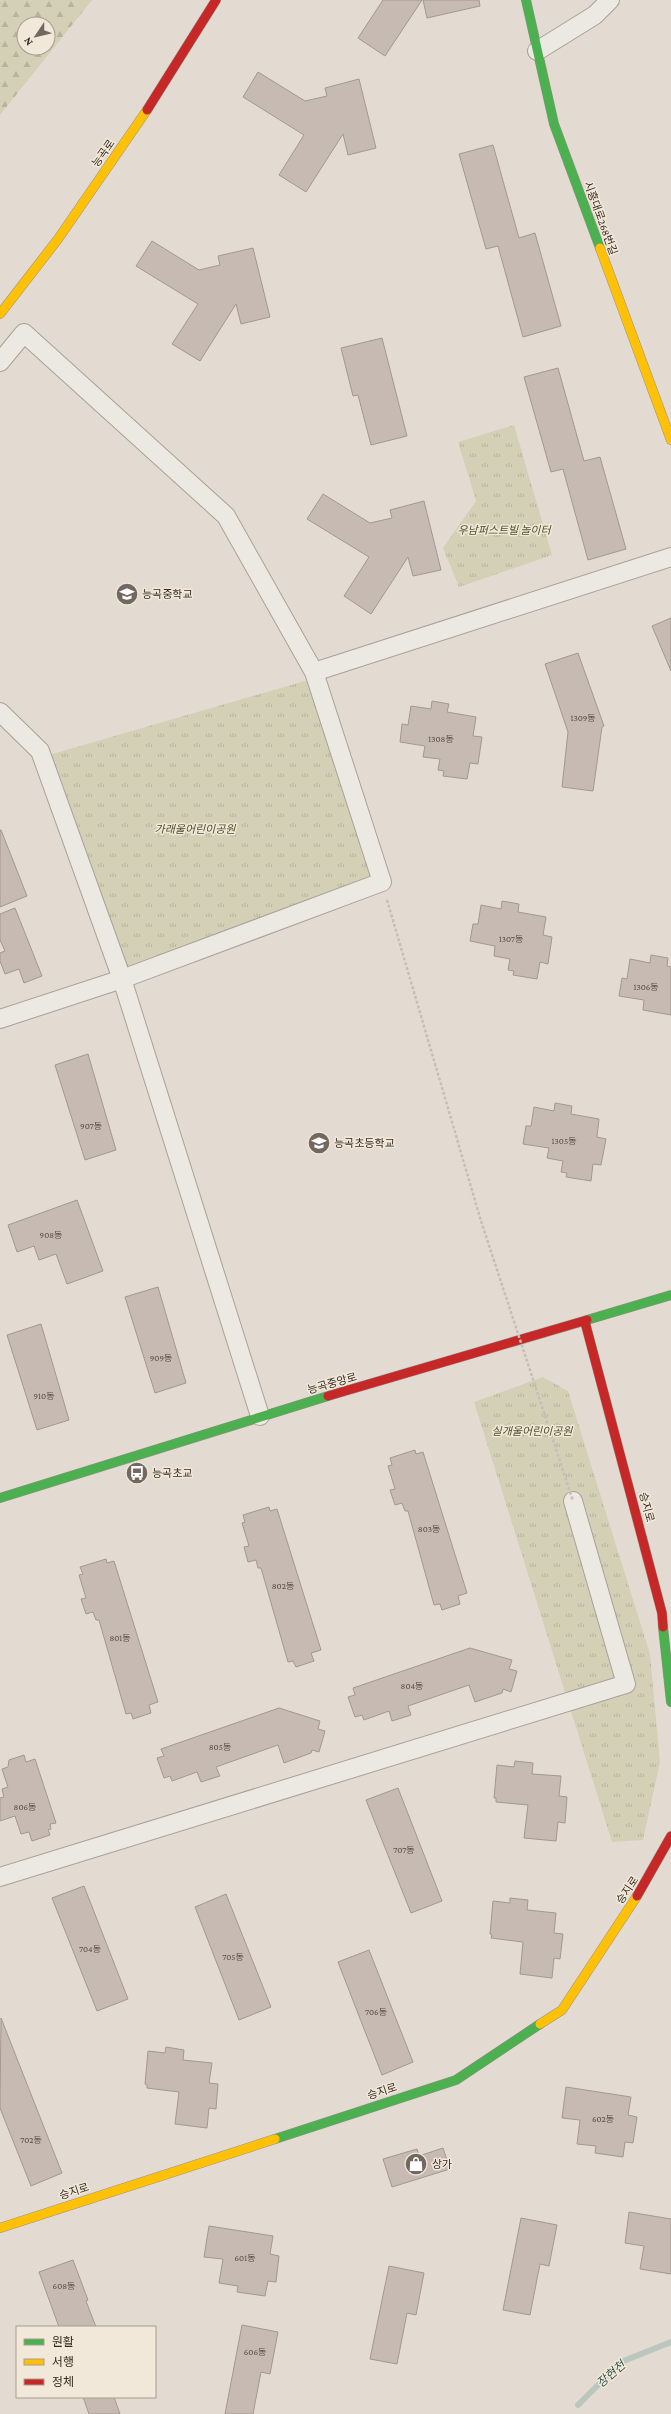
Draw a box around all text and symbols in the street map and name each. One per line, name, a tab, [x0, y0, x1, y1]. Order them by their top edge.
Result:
north arrow	[16, 16, 56, 56]
text: N	[20, 35, 35, 48]
street label: 능곡로	[89, 137, 117, 169]
street label: 시흥대로268번길	[582, 180, 620, 256]
park label: 우남퍼스트빌 놀이터	[457, 524, 552, 536]
school or university icon: 능곡중학교	[114, 581, 140, 607]
place label: 능곡중학교	[142, 588, 193, 600]
house number: 1309동	[570, 713, 596, 723]
house number: 1308동	[428, 734, 454, 744]
park label: 가래울어린이공원	[155, 823, 236, 835]
house number: 1307동	[499, 934, 523, 944]
house number: 1306동	[633, 982, 659, 992]
house number: 907동	[80, 1121, 102, 1131]
school or university icon: 능곡초등학교	[306, 1130, 332, 1156]
house number: 1305동	[552, 1136, 576, 1146]
place label: 능곡초등학교	[334, 1137, 395, 1149]
house number: 908동	[40, 1230, 62, 1240]
house number: 909동	[150, 1353, 172, 1363]
street label: 능곡중앙로	[306, 1370, 358, 1396]
house number: 910동	[34, 1391, 54, 1401]
park label: 실개울어린이공원	[492, 1425, 573, 1437]
bus stop icon: 능곡초교	[124, 1460, 150, 1486]
place label: 능곡초교	[152, 1467, 192, 1479]
street label: 승지로	[637, 1491, 657, 1523]
house number: 803동	[418, 1524, 440, 1534]
house number: 802동	[272, 1581, 294, 1591]
house number: 801동	[109, 1633, 131, 1643]
house number: 804동	[401, 1681, 423, 1691]
house number: 805동	[209, 1742, 231, 1752]
house number: 806동	[14, 1802, 36, 1812]
house number: 707동	[393, 1845, 415, 1855]
street label: 승지로	[614, 1874, 640, 1906]
house number: 704동	[79, 1944, 101, 1954]
house number: 705동	[222, 1952, 244, 1962]
house number: 706동	[365, 2007, 387, 2017]
street label: 승지로	[366, 2081, 398, 2101]
house number: 602동	[592, 2114, 614, 2124]
house number: 702동	[20, 2135, 42, 2145]
shop icon: 상가	[403, 2151, 429, 2177]
place label: 상가	[432, 2158, 452, 2170]
street label: 승지로	[58, 2181, 90, 2201]
house number: 601동	[235, 2253, 255, 2263]
house number: 608동	[53, 2281, 75, 2291]
legend	[16, 2326, 156, 2398]
text: 원활	[52, 2335, 74, 2349]
house number: 606동	[244, 2347, 266, 2357]
text: 서행	[52, 2355, 74, 2369]
water label: 장현천	[594, 2357, 630, 2390]
text: 정체	[52, 2375, 74, 2389]

